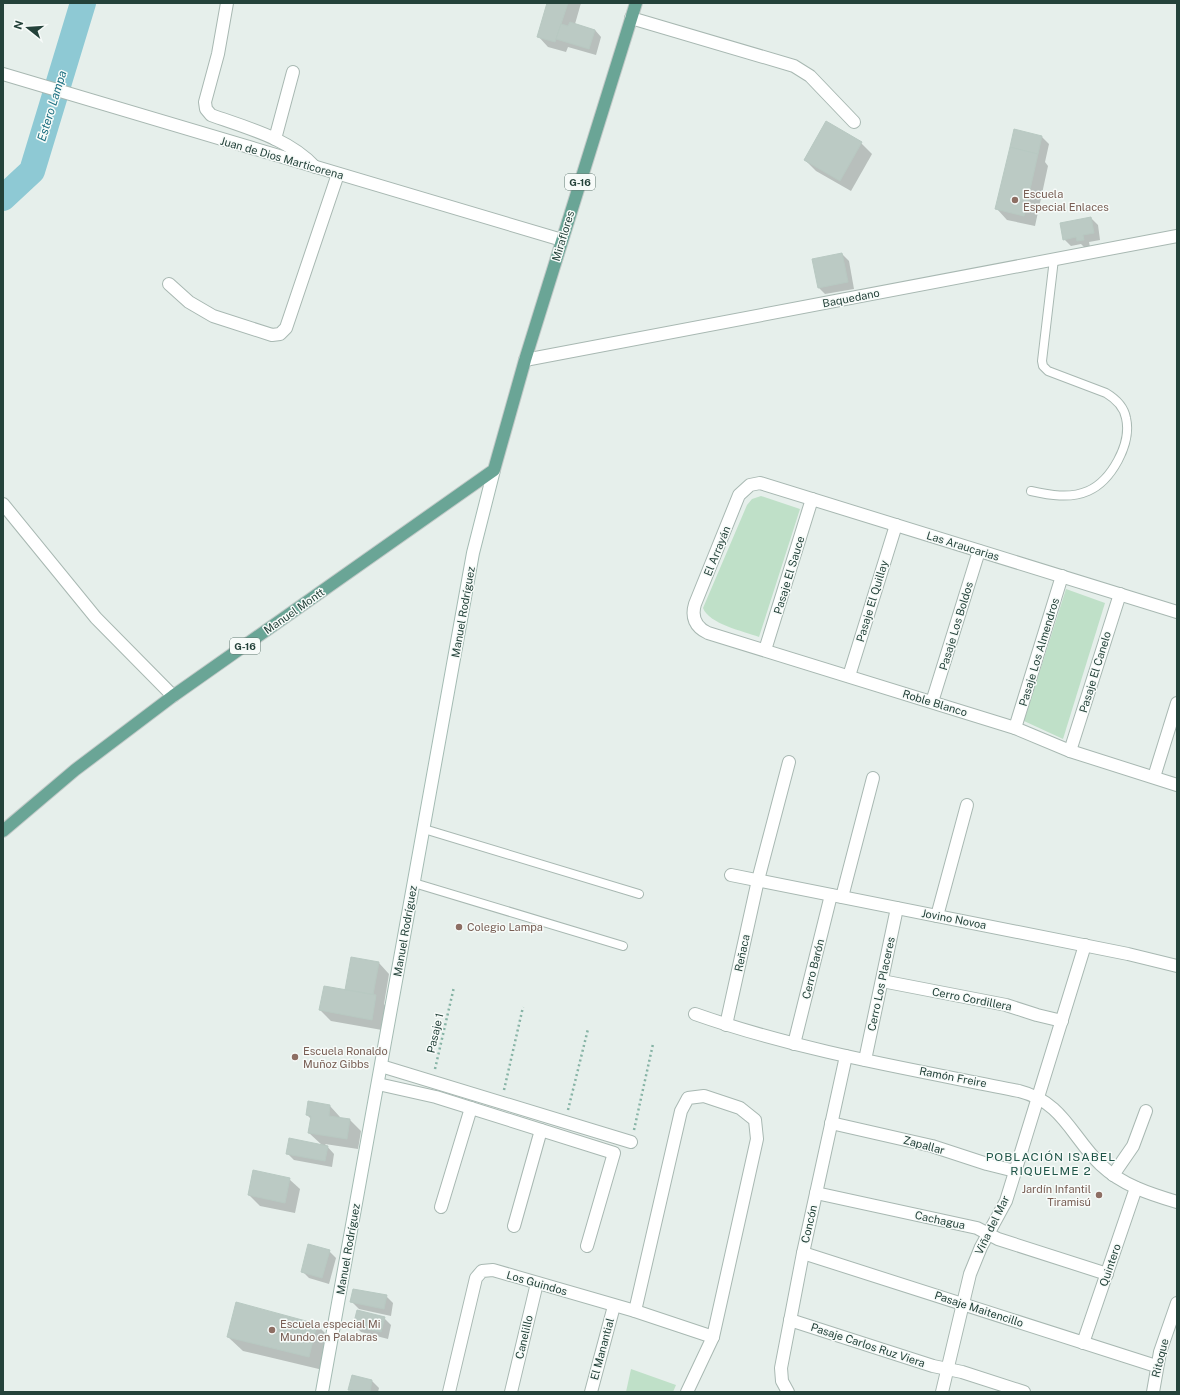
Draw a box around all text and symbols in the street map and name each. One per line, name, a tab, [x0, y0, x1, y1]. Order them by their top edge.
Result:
north arrow	[8, 8, 48, 48]
text: N	[11, 19, 25, 31]
water label: Estero Lampa	[35, 69, 69, 143]
street label: Juan de Dios Marticorena	[219, 135, 345, 181]
road number: G-16	[565, 174, 595, 190]
place label: Escuela Especial Enlaces	[1023, 188, 1109, 213]
marker: Escuela Especial Enlaces	[1010, 195, 1020, 205]
street label: Miraflores	[550, 209, 576, 263]
street label: Baquedano	[821, 287, 881, 309]
street label: El Arrayán	[702, 524, 732, 578]
street label: Las Araucarias	[925, 529, 1001, 563]
street label: Pasaje El Sauce	[771, 535, 807, 615]
street label: Pasaje El Quillay	[854, 559, 890, 643]
street label: Manuel Rodríguez	[449, 566, 477, 658]
street label: Pasaje Los Boldos	[937, 580, 975, 672]
street label: Manuel Montt	[262, 586, 326, 636]
street label: Pasaje Los Almendros	[1017, 596, 1061, 708]
street label: Pasaje El Canelo	[1077, 630, 1113, 714]
road number: G-16	[230, 638, 260, 654]
street label: Roble Blanco	[901, 687, 969, 719]
street label: Manuel Rodríguez	[391, 885, 419, 977]
street label: Jovino Novoa	[921, 907, 987, 931]
place label: Colegio Lampa	[467, 921, 543, 933]
marker: Colegio Lampa	[454, 922, 464, 932]
street label: Reñaca	[732, 933, 752, 973]
street label: Cerro Los Placeres	[865, 935, 897, 1032]
street label: Cerro Barón	[800, 938, 826, 1000]
street label: Cerro Cordillera	[931, 985, 1013, 1013]
street label: Pasaje 1	[425, 1012, 445, 1054]
place label: Escuela Ronaldo Muñoz Gibbs	[303, 1045, 388, 1070]
marker: Escuela Ronaldo Muñoz Gibbs	[290, 1052, 300, 1062]
street label: Ramón Freire	[918, 1065, 988, 1089]
street label: Zapallar	[902, 1134, 946, 1156]
district label: POBLACIÓN ISABEL RIQUELME 2	[986, 1150, 1116, 1178]
place label: Jardín Infantil Tiramisú	[1022, 1183, 1091, 1208]
marker: Jardín Infantil Tiramisú	[1094, 1190, 1104, 1200]
street label: Viña del Mar	[973, 1194, 1011, 1256]
street label: Manuel Rodríguez	[334, 1203, 362, 1295]
street label: Concón	[799, 1204, 819, 1244]
street label: Cachagua	[914, 1209, 966, 1231]
street label: Quintero	[1097, 1242, 1123, 1288]
street label: Los Guindos	[505, 1269, 569, 1297]
street label: Pasaje Maitencillo	[933, 1289, 1025, 1329]
street label: Canelillo	[513, 1314, 535, 1360]
street label: El Manantial	[588, 1317, 616, 1381]
place label: Escuela especial Mi Mundo en Palabras	[280, 1318, 380, 1343]
street label: Pasaje Carlos Ruz Viera	[809, 1321, 927, 1369]
marker: Escuela especial Mi Mundo en Palabras	[267, 1325, 277, 1335]
street label: Ritoque	[1149, 1337, 1171, 1379]

